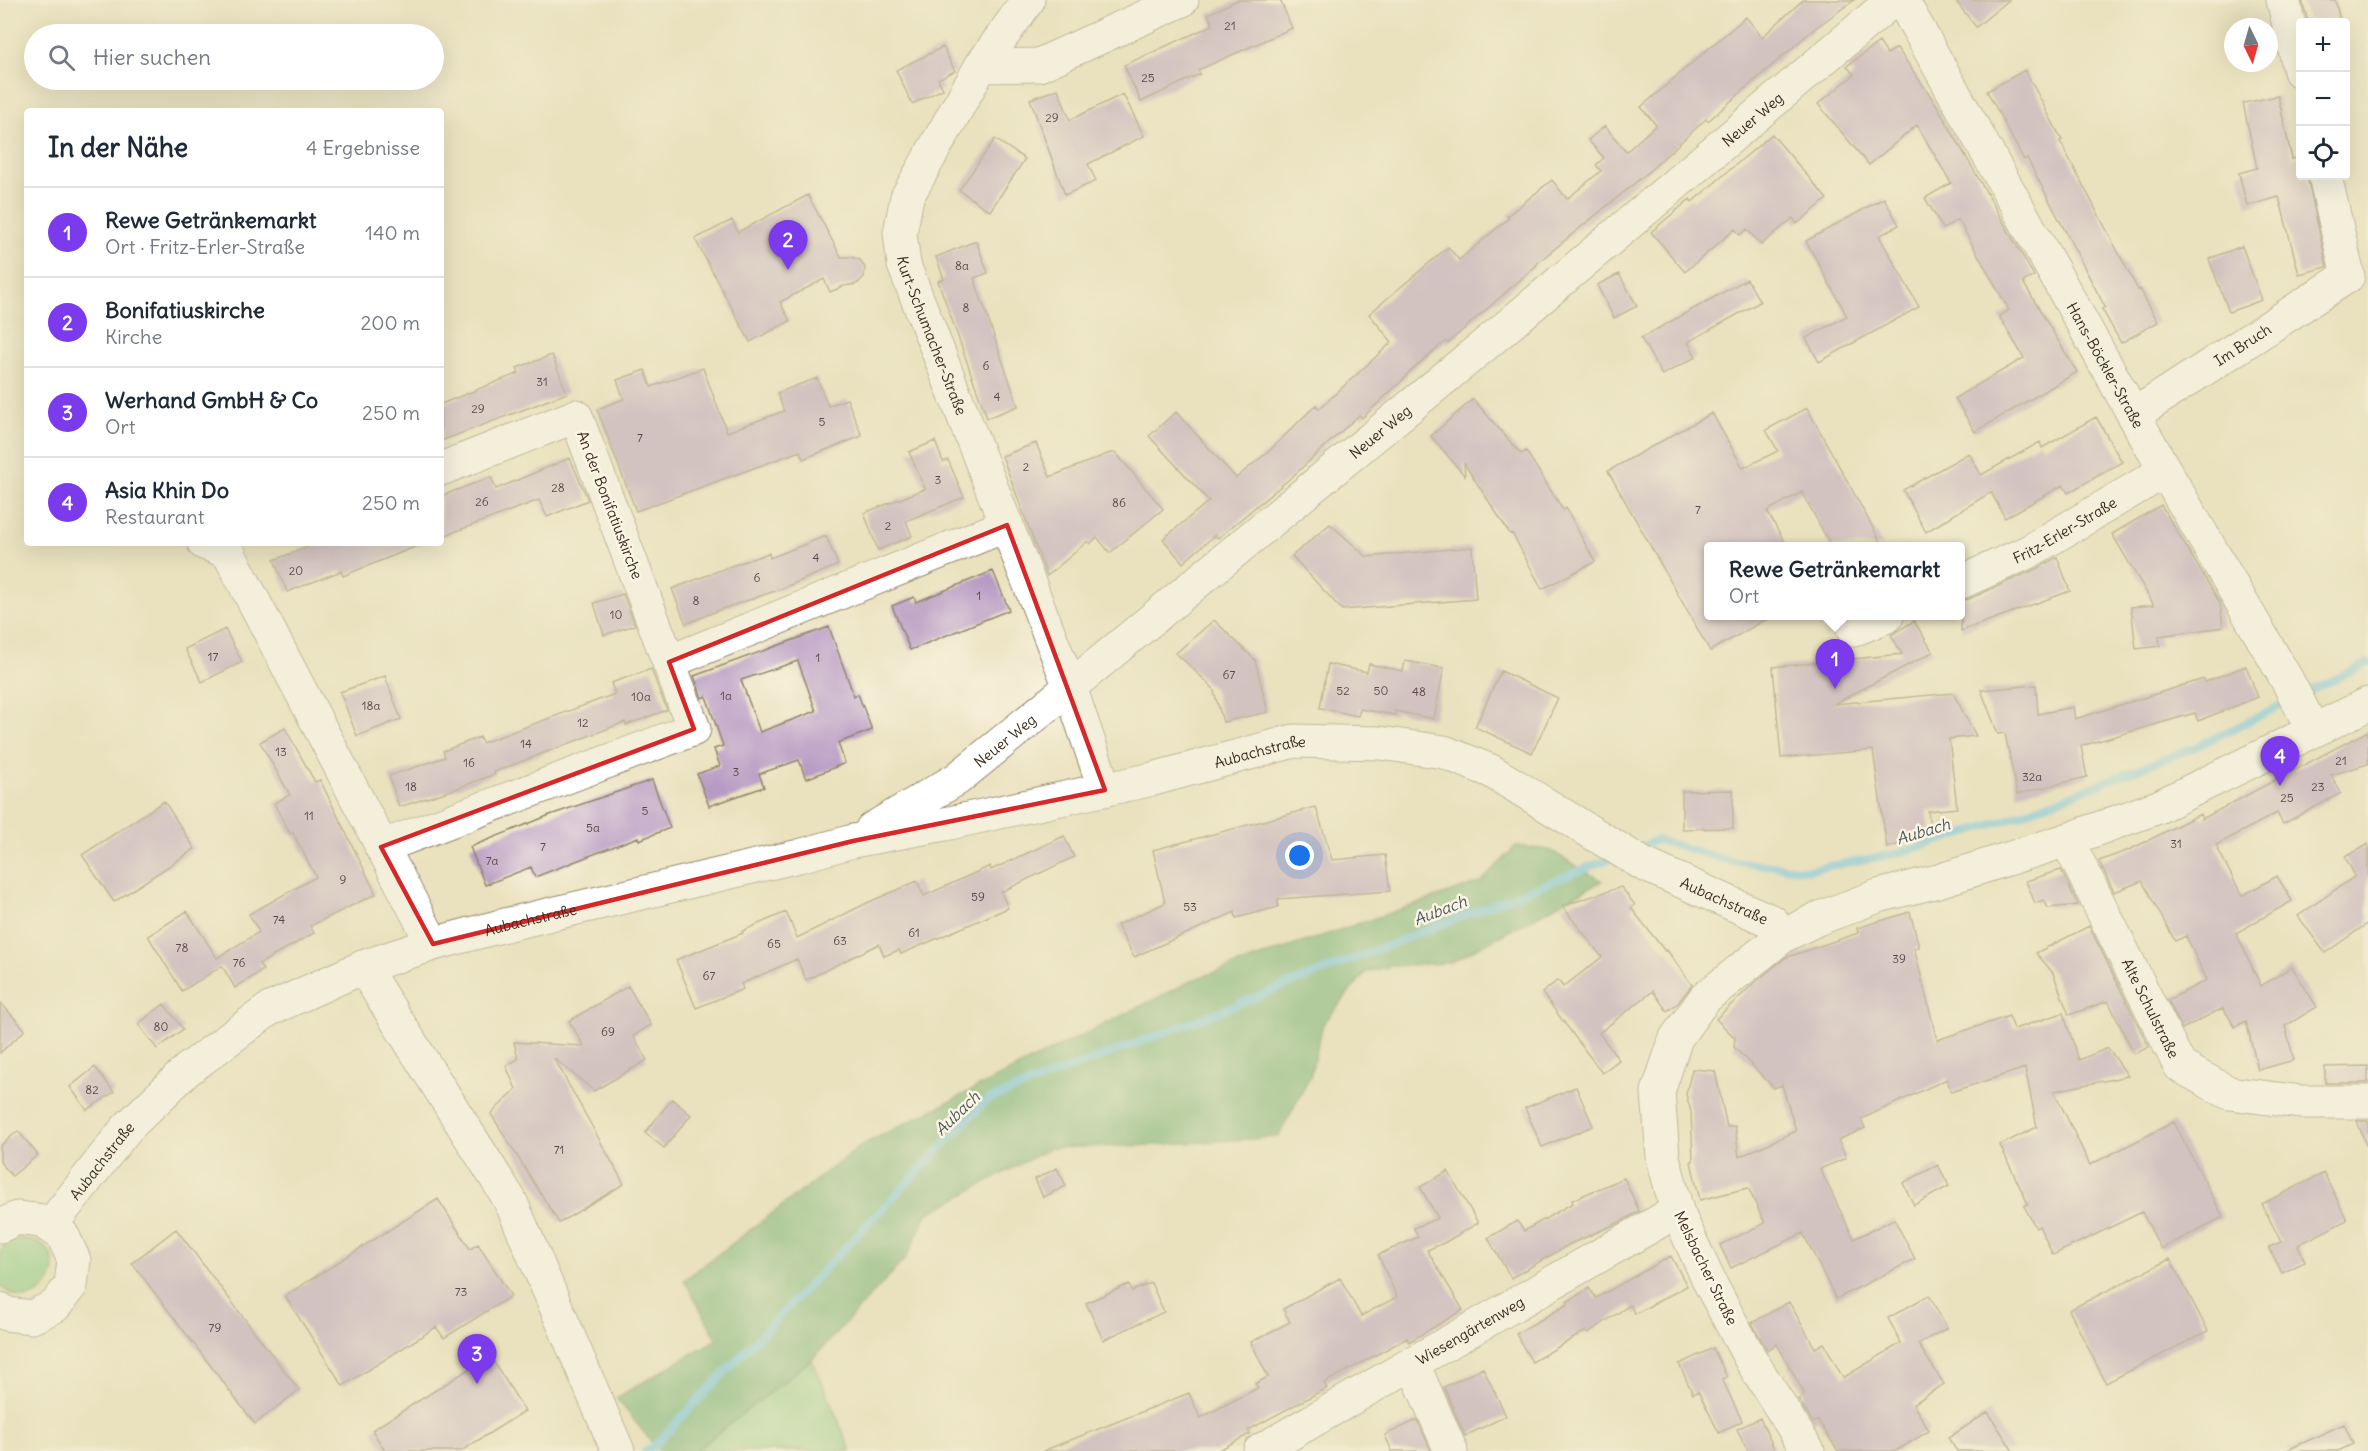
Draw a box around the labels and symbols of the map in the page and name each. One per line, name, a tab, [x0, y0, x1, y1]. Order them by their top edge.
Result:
house number: 21	[1224, 18, 1236, 33]
north arrow	[2224, 18, 2278, 72]
house number: 25	[1141, 70, 1155, 85]
street label: Neuer Weg	[1718, 88, 1787, 150]
house number: 29	[1045, 110, 1059, 125]
pin: 2	[768, 220, 808, 270]
street label: Kurt-Schumacher-Straße	[893, 255, 972, 418]
house number: 8a	[955, 258, 969, 273]
street label: Hans-Böckler-Straße	[2063, 299, 2149, 431]
house number: 8	[963, 300, 970, 315]
street label: Im Bruch	[2210, 319, 2275, 370]
house number: 6	[983, 358, 990, 373]
house number: 31	[536, 374, 548, 389]
house number: 4	[994, 389, 1001, 404]
street label: Neuer Weg	[1345, 400, 1415, 462]
house number: 29	[471, 401, 485, 416]
house number: 5	[819, 414, 826, 429]
street label: An der Bonifatiuskirche	[573, 428, 647, 582]
house number: 7	[637, 430, 643, 445]
house number: 2	[1023, 459, 1030, 474]
house number: 3	[935, 472, 942, 487]
house number: 28	[551, 480, 565, 495]
street label: Fritz-Erler-Straße	[2010, 492, 2120, 567]
house number: 26	[475, 494, 489, 509]
house number: 86	[1112, 495, 1126, 510]
house number: 7	[1695, 502, 1701, 517]
house number: 2	[885, 518, 892, 533]
house number: 4	[813, 550, 820, 565]
house number: 20	[289, 563, 303, 578]
house number: 6	[754, 570, 761, 585]
house number: 1	[977, 588, 981, 603]
house number: 8	[693, 593, 700, 608]
house number: 10	[610, 607, 622, 622]
pin: 1	[1816, 640, 1854, 689]
house number: 17	[208, 649, 218, 664]
house number: 1	[816, 650, 820, 665]
house number: 67	[1223, 667, 1236, 682]
house number: 52	[1336, 683, 1350, 698]
house number: 50	[1374, 683, 1389, 698]
house number: 48	[1412, 684, 1426, 699]
house number: 1a	[720, 688, 732, 703]
house number: 10a	[631, 689, 651, 704]
house number: 18a	[362, 698, 380, 713]
street label: Neuer Weg	[970, 709, 1039, 771]
house number: 12	[577, 715, 589, 730]
street label: Aubachstraße	[1212, 731, 1306, 772]
house number: 14	[520, 736, 532, 751]
pin: 4	[2260, 736, 2300, 786]
house number: 13	[275, 744, 287, 759]
house number: 21	[2335, 753, 2347, 768]
house number: 16	[463, 755, 475, 770]
house number: 3	[733, 764, 740, 779]
house number: 32a	[2022, 769, 2042, 784]
house number: 18	[405, 779, 417, 794]
house number: 23	[2311, 779, 2325, 794]
house number: 25	[2280, 790, 2294, 805]
house number: 5	[642, 803, 649, 818]
house number: 11	[304, 808, 314, 823]
water label: Aubach	[1894, 813, 1953, 849]
house number: 5a	[586, 820, 600, 835]
house number: 31	[2170, 836, 2182, 851]
house number: 7	[540, 839, 546, 854]
your location	[1285, 841, 1314, 870]
house number: 7a	[486, 853, 499, 868]
house number: 9	[340, 872, 347, 887]
street label: Aubachstraße	[1677, 872, 1771, 928]
house number: 59	[971, 889, 985, 904]
water label: Aubach	[1411, 891, 1470, 929]
street label: Aubachstraße	[482, 899, 578, 940]
house number: 53	[1183, 899, 1197, 914]
house number: 74	[273, 912, 285, 927]
house number: 61	[908, 925, 920, 940]
house number: 63	[833, 933, 847, 948]
house number: 65	[767, 936, 781, 951]
house number: 78	[176, 940, 188, 955]
house number: 39	[1892, 951, 1906, 966]
house number: 76	[233, 955, 245, 970]
street label: Alte Schulstraße	[2118, 955, 2184, 1061]
house number: 67	[703, 968, 716, 983]
house number: 80	[154, 1019, 169, 1034]
house number: 69	[601, 1024, 615, 1039]
house number: 82	[85, 1082, 99, 1097]
water label: Aubach	[930, 1086, 984, 1139]
street label: Aubachstraße	[65, 1117, 138, 1203]
house number: 71	[554, 1142, 564, 1157]
street label: Melsbacher Straße	[1670, 1208, 1742, 1328]
house number: 73	[455, 1284, 468, 1299]
street label: Wiesengärtenweg	[1412, 1292, 1527, 1369]
house number: 79	[209, 1320, 221, 1335]
pin: 3	[458, 1334, 496, 1384]

